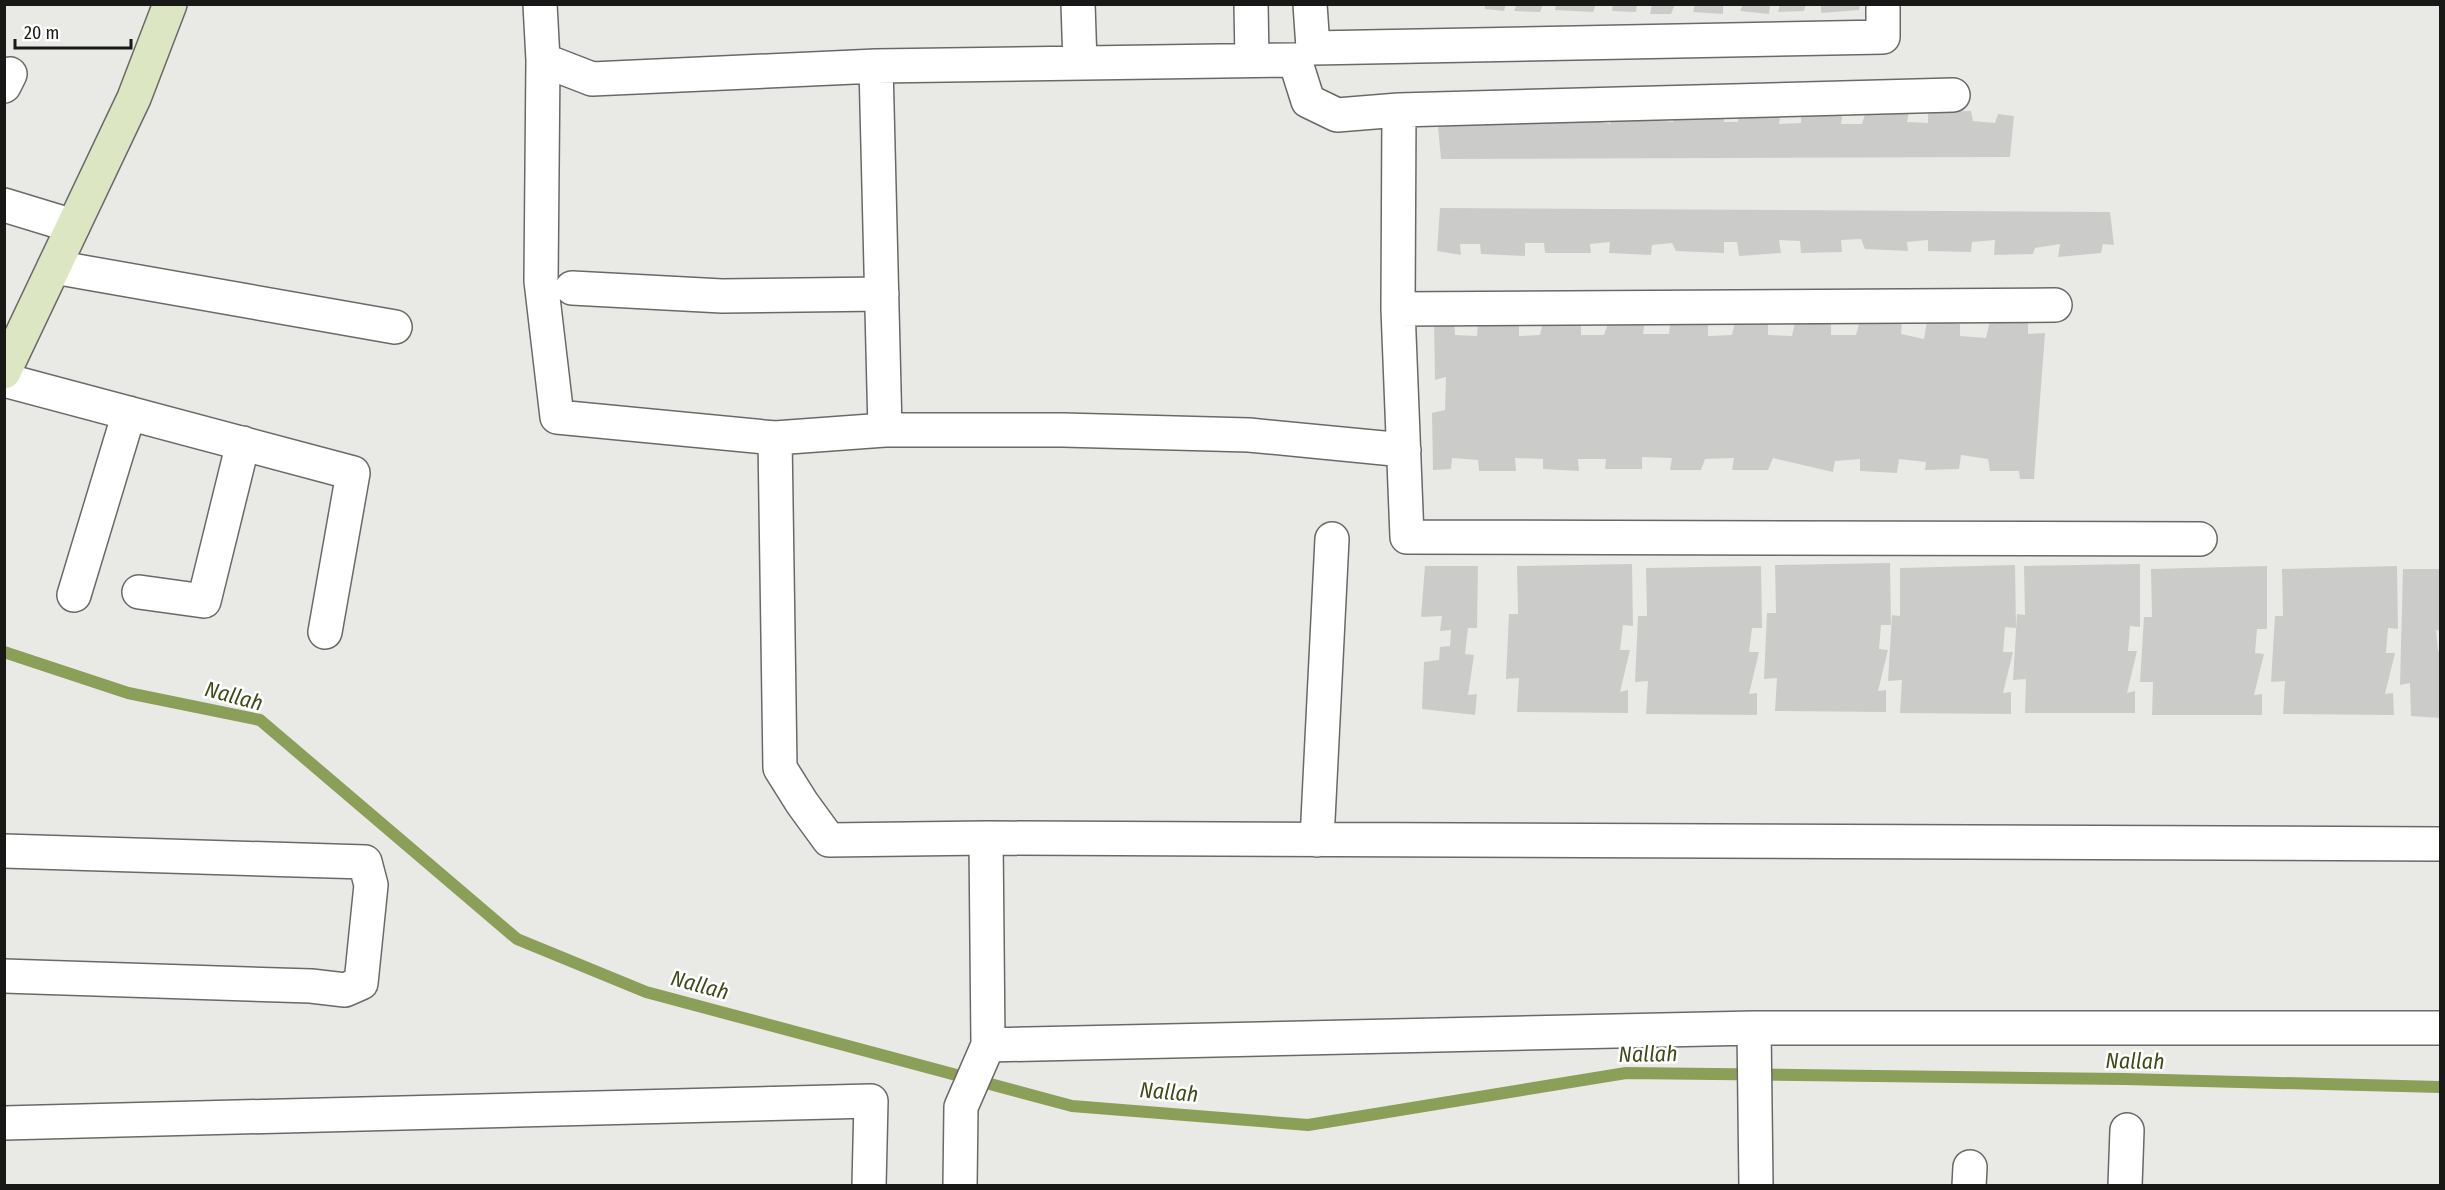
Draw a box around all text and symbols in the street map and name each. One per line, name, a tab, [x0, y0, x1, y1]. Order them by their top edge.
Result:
scale bar	[15, 12, 130, 50]
text: 20 m	[24, 22, 59, 44]
water label: Nallah	[202, 675, 266, 717]
water label: Nallah	[668, 964, 732, 1006]
water label: Nallah	[1618, 1040, 1678, 1068]
water label: Nallah	[2105, 1047, 2165, 1075]
water label: Nallah	[1138, 1076, 1200, 1108]

